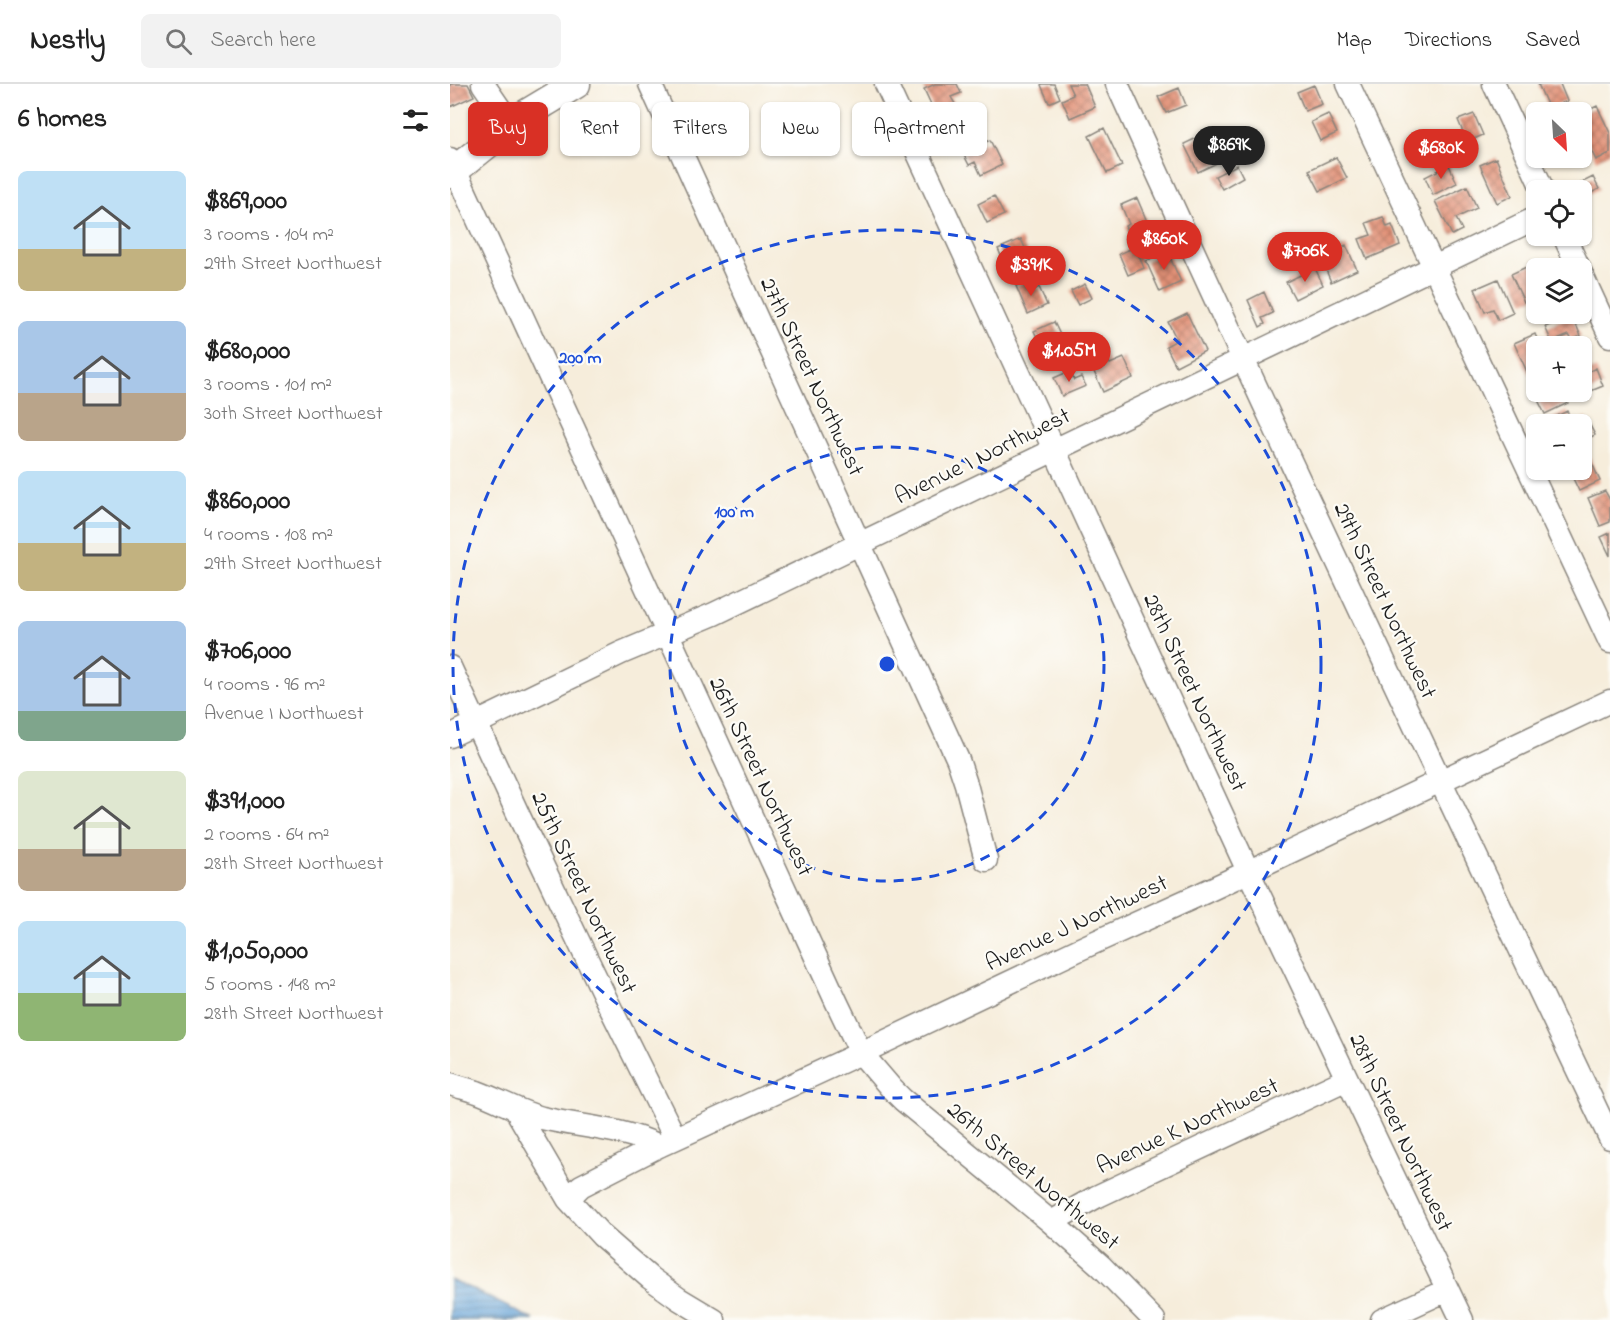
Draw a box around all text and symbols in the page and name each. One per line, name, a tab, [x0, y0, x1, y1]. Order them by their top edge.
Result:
search box	[141, 14, 561, 68]
text: Nestly	[30, 21, 105, 62]
icon: search	[162, 25, 195, 58]
text: Search here	[210, 25, 316, 57]
text: Map	[1336, 26, 1372, 56]
text: Directions	[1405, 26, 1492, 56]
text: Saved	[1525, 26, 1580, 56]
text: 6 homes	[18, 101, 107, 139]
chip: Buy	[468, 102, 548, 156]
chip: Rent	[560, 102, 640, 156]
chip: Filters	[652, 102, 749, 156]
chip: New	[761, 102, 840, 156]
chip: Apartment	[852, 102, 987, 156]
north arrow	[1526, 102, 1592, 168]
map controls	[1526, 102, 1592, 480]
icon: filters	[399, 104, 432, 137]
pin: $869K	[1187, 126, 1271, 177]
pin: $680K	[1399, 129, 1483, 180]
text: $869K	[1207, 131, 1251, 160]
text: $680K	[1418, 134, 1464, 163]
button: locate	[1526, 180, 1592, 246]
text: $869,000	[204, 183, 287, 221]
icon: home	[66, 195, 138, 267]
pin: $860K	[1122, 220, 1206, 271]
text: 3 rooms · 104 m²	[204, 221, 334, 250]
text: $860K	[1141, 225, 1187, 254]
pin: $706K	[1263, 232, 1347, 283]
text: $706K	[1281, 237, 1329, 266]
pin: $391K	[989, 246, 1073, 297]
text: 29th Street Northwest	[204, 250, 382, 279]
text: $391K	[1010, 251, 1052, 280]
button: layers	[1526, 258, 1592, 324]
street label: 27th Street Northwest	[749, 272, 872, 482]
pin: $1.05M	[1020, 332, 1118, 383]
text: $680,000	[204, 333, 290, 371]
button: +	[1526, 336, 1592, 402]
text: $1.05M	[1042, 337, 1096, 366]
icon: home	[66, 345, 138, 417]
text: 200 m	[558, 346, 602, 372]
text: 3 rooms · 101 m²	[204, 371, 332, 400]
street label: Avenue I Northwest	[889, 399, 1077, 515]
text: 30th Street Northwest	[204, 400, 383, 429]
button: −	[1526, 414, 1592, 480]
text: $860,000	[204, 483, 290, 521]
icon: home	[66, 495, 138, 567]
street label: 29th Street Northwest	[1323, 497, 1445, 705]
text: 100 m	[714, 500, 754, 526]
text: 4 rooms · 108 m²	[204, 521, 333, 550]
text: 29th Street Northwest	[204, 550, 382, 579]
street label: 28th Street Northwest	[1132, 588, 1255, 798]
text: $706,000	[204, 633, 291, 671]
icon: home	[66, 645, 138, 717]
centre of rings	[877, 654, 897, 674]
text: 4 rooms · 96 m²	[204, 671, 325, 700]
street label: 26th Street Northwest	[698, 671, 821, 883]
text: Avenue I Northwest	[204, 700, 364, 729]
text: $391,000	[204, 783, 285, 821]
street label: 25th Street Northwest	[520, 786, 645, 1000]
icon: home	[66, 795, 138, 867]
text: 2 rooms · 64 m²	[204, 821, 329, 850]
text: 28th Street Northwest	[204, 850, 383, 879]
street label: Avenue J Northwest	[980, 867, 1174, 982]
text: $1,050,000	[204, 933, 308, 971]
icon: home	[66, 945, 138, 1017]
text: 5 rooms · 148 m²	[204, 971, 336, 1000]
text: 28th Street Northwest	[204, 1000, 383, 1029]
street label: 28th Street Northwest	[1338, 1028, 1461, 1238]
street label: Avenue K Northwest	[1091, 1070, 1285, 1185]
street label: 26th Street Northwest	[938, 1094, 1127, 1260]

